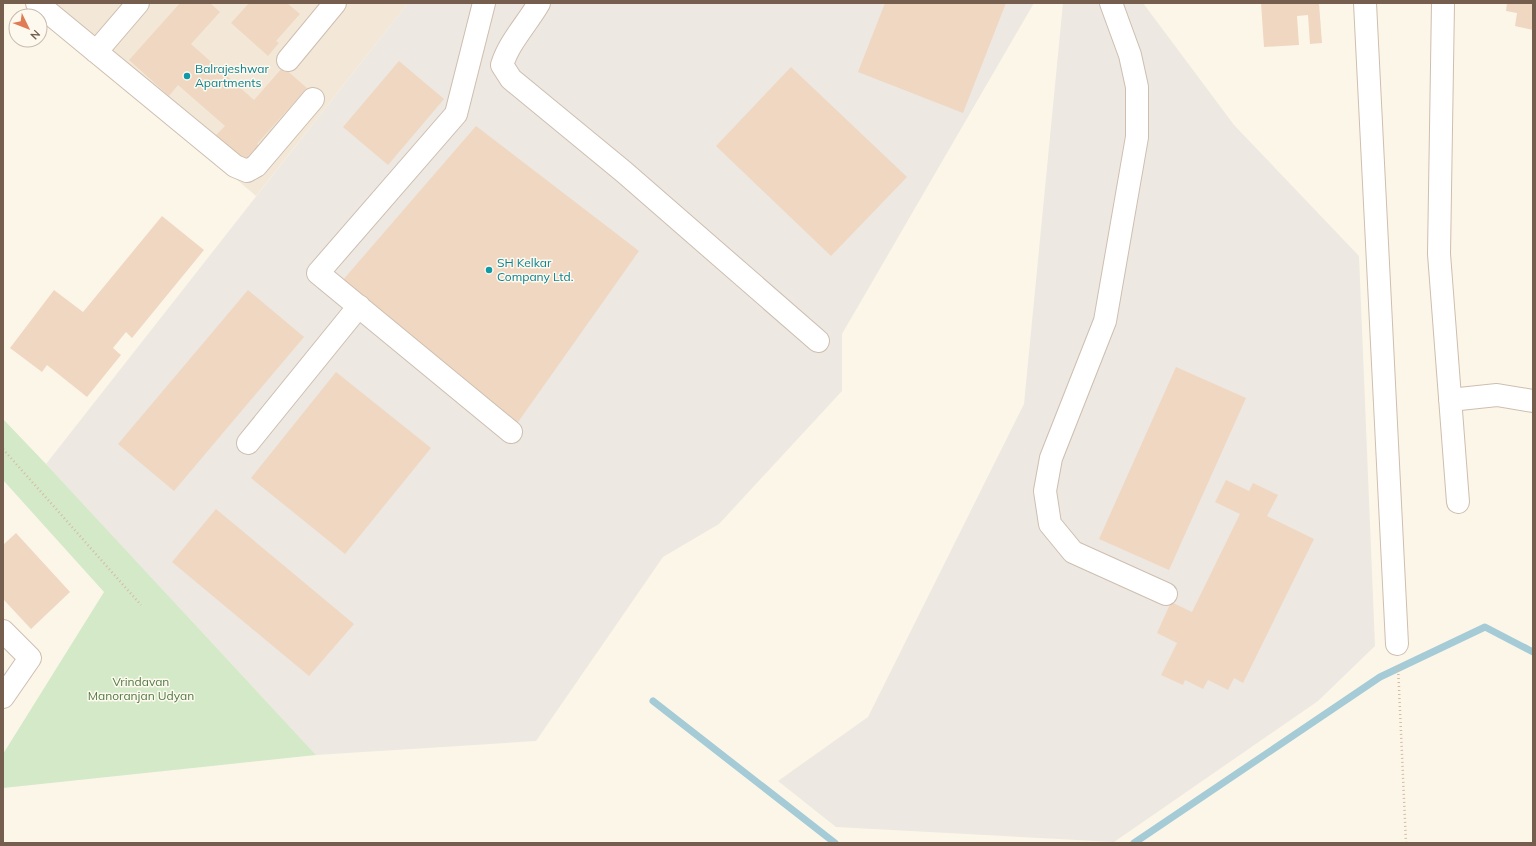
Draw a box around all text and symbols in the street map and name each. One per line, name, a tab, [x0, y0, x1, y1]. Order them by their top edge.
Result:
north arrow	[8, 8, 48, 48]
text: N	[27, 27, 43, 43]
place label: Balrajeshwar Apartments	[195, 61, 270, 90]
marker: Balrajeshwar Apartments	[182, 71, 192, 81]
place label: SH Kelkar Company Ltd.	[497, 255, 573, 284]
marker: SH Kelkar Company Ltd.	[484, 265, 494, 275]
park label: Vrindavan Manoranjan Udyan	[88, 674, 194, 703]

